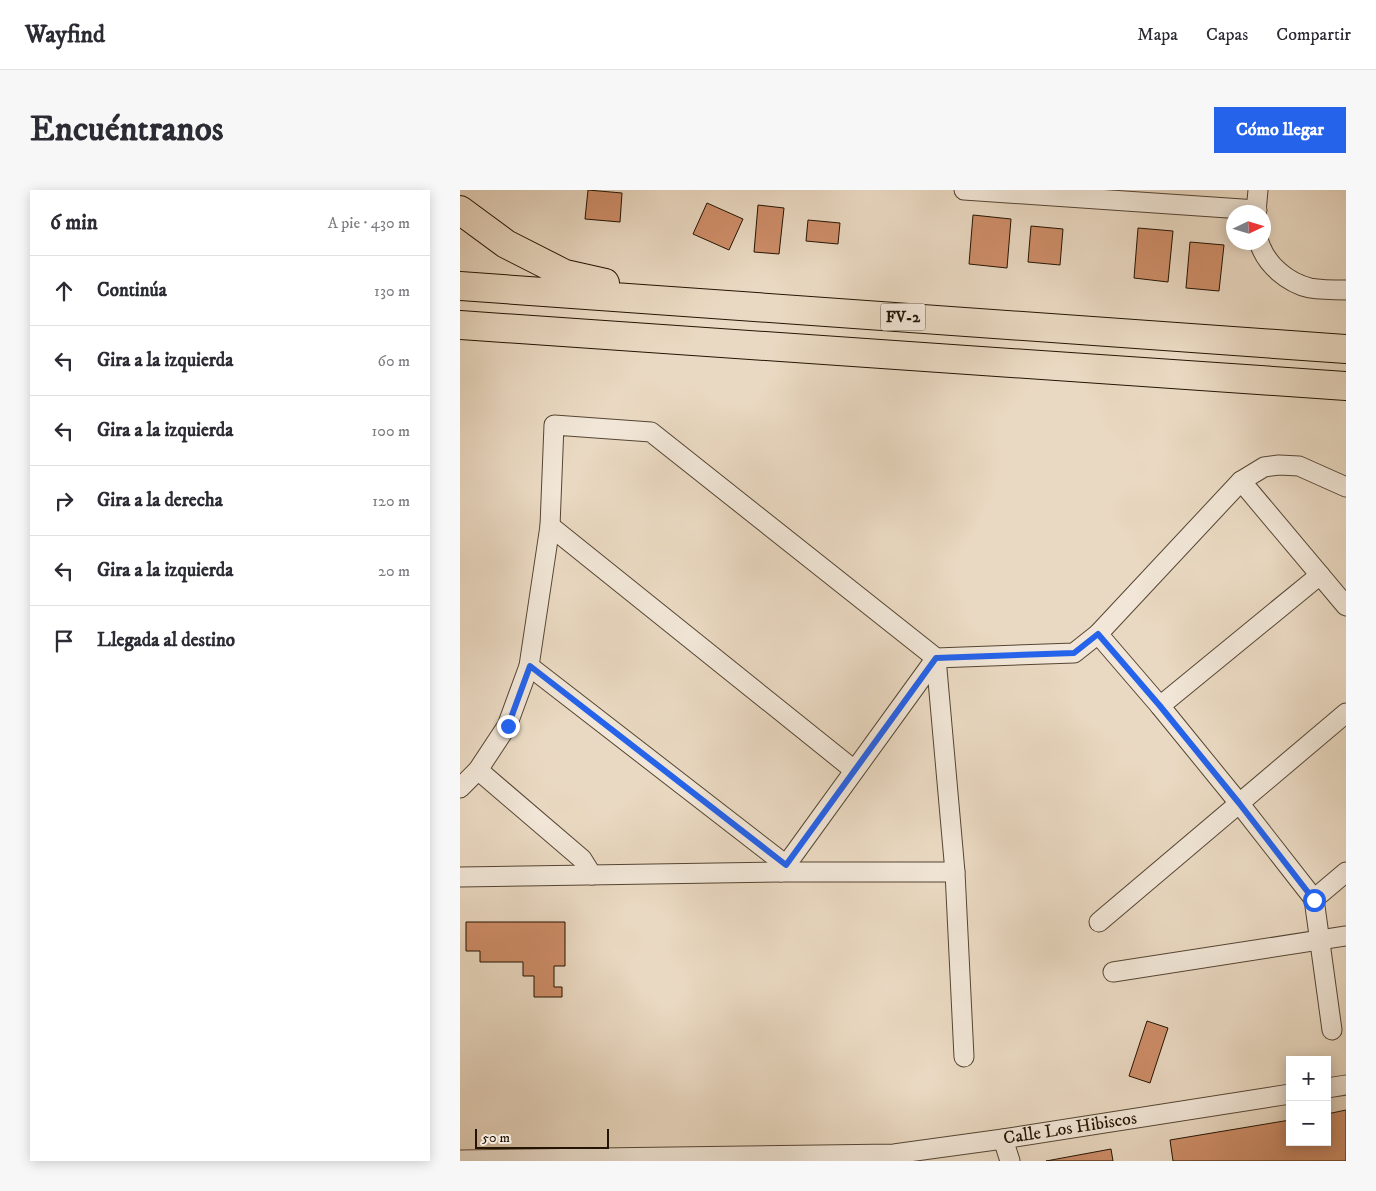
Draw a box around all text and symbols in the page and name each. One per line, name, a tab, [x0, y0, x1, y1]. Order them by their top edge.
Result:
text: Wayfind	[25, 20, 105, 50]
text: Mapa	[1137, 24, 1178, 46]
text: Capas	[1206, 24, 1248, 46]
text: Compartir	[1276, 24, 1351, 46]
button: Cómo llegar	[1214, 107, 1346, 153]
text: Encuéntranos	[30, 108, 224, 152]
north arrow	[1226, 205, 1271, 250]
text: 6 min	[50, 210, 98, 236]
text: A pie · 430 m	[328, 213, 410, 233]
icon: ahead	[50, 277, 78, 305]
text: Continúa	[97, 279, 167, 302]
text: 130 m	[374, 281, 410, 301]
road number: FV-2	[880, 304, 926, 330]
icon: left	[50, 347, 78, 375]
text: Gira a la izquierda	[97, 349, 233, 372]
text: 60 m	[378, 351, 410, 371]
icon: left	[50, 417, 78, 445]
text: Gira a la izquierda	[97, 419, 233, 442]
text: 100 m	[372, 421, 410, 441]
icon: right	[50, 487, 78, 515]
text: Gira a la derecha	[97, 489, 223, 512]
text: 120 m	[372, 491, 410, 511]
icon: left	[50, 557, 78, 585]
text: Gira a la izquierda	[97, 559, 233, 582]
text: 20 m	[378, 561, 410, 581]
icon: arrive	[50, 627, 78, 655]
text: Llegada al destino	[97, 629, 235, 652]
route end	[497, 715, 520, 738]
route start	[1303, 889, 1326, 912]
map controls	[1286, 1056, 1331, 1146]
button: +	[1286, 1056, 1331, 1101]
button: −	[1286, 1101, 1331, 1146]
street label: Calle Los Hibiscos	[1002, 1107, 1138, 1150]
scale bar	[475, 1126, 609, 1149]
text: 50 m	[482, 1129, 510, 1147]

